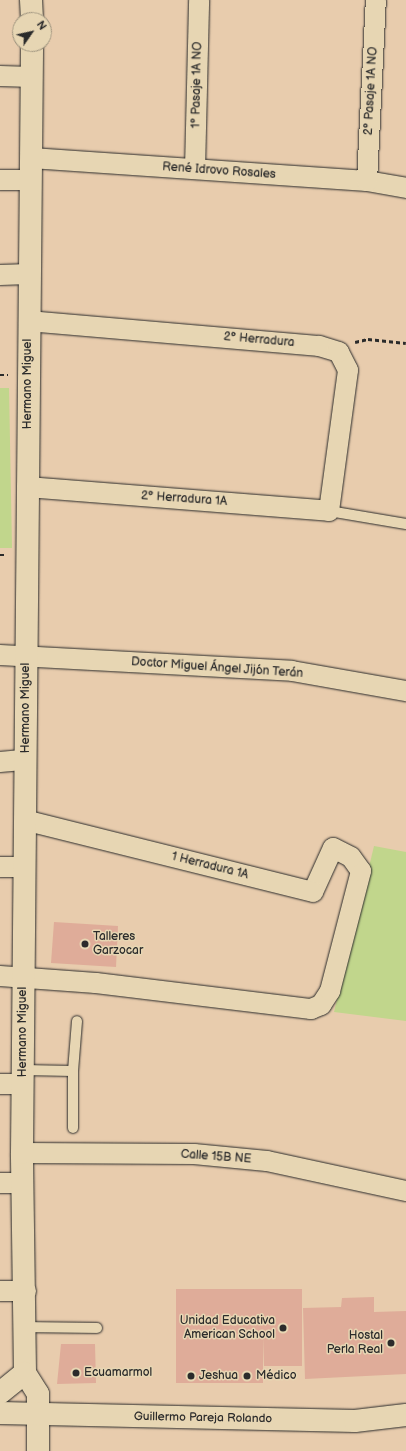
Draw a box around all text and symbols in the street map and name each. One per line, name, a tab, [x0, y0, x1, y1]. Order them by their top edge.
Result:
north arrow	[12, 12, 52, 52]
text: N	[34, 19, 49, 33]
street label: 1° Pasaje 1A NO	[189, 42, 205, 128]
street label: 2° Pasaje 1A NO	[361, 46, 381, 136]
street label: René Idrovo Rosales	[162, 160, 276, 182]
street label: 2° Herradura	[223, 330, 295, 350]
street label: Hermano Miguel	[21, 339, 35, 429]
street label: 2° Herradura 1A	[140, 489, 228, 509]
street label: Doctor Miguel Ángel Jijón Terán	[130, 655, 304, 681]
street label: Hermano Miguel	[19, 663, 33, 753]
street label: 1 Herradura 1A	[170, 850, 250, 882]
place label: Talleres Garzocar	[93, 930, 143, 958]
marker: Talleres Garzocar	[80, 939, 90, 949]
street label: Hermano Miguel	[16, 987, 30, 1077]
street label: Calle 15B NE	[180, 1147, 252, 1167]
place label: Unidad Educativa American School	[180, 1314, 275, 1342]
marker: Unidad Educativa American School	[278, 1323, 288, 1333]
place label: Hostal Perla Real	[327, 1329, 383, 1357]
marker: Hostal Perla Real	[386, 1338, 396, 1348]
place label: Ecuamarmol	[84, 1366, 152, 1380]
marker: Ecuamarmol	[71, 1368, 81, 1378]
place label: Jeshua	[199, 1369, 238, 1383]
place label: Médico	[256, 1369, 296, 1383]
marker: Médico	[241, 1370, 253, 1382]
marker: Jeshua	[186, 1371, 196, 1381]
street label: Guillermo Pareja Rolando	[134, 1410, 272, 1426]

